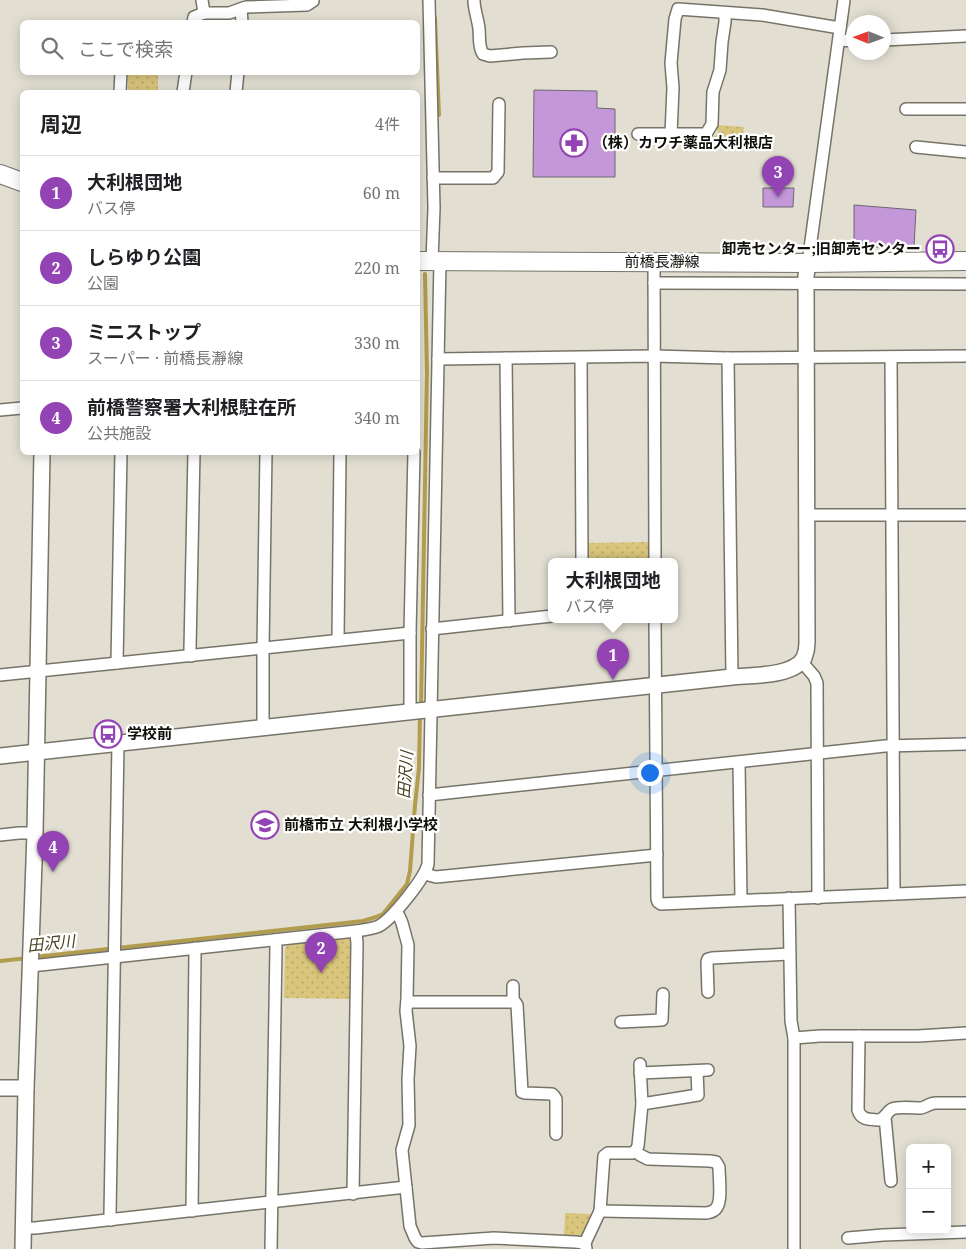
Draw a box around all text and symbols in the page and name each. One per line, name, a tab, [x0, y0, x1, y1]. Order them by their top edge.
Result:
north arrow	[846, 15, 891, 60]
search box	[20, 20, 420, 75]
icon: search	[38, 34, 66, 62]
text: ここで検索	[78, 36, 173, 62]
text: 周辺	[40, 110, 82, 138]
text: 4件	[375, 113, 400, 135]
pharmacy icon: （株）カワチ薬品大利根店	[559, 128, 589, 158]
place label: （株）カワチ薬品大利根店	[593, 132, 773, 152]
pin: 3	[762, 156, 794, 197]
text: 大利根団地	[87, 169, 182, 195]
text: 1	[51, 182, 61, 204]
text: 60 m	[363, 182, 400, 204]
text: バス停	[87, 197, 135, 219]
bus stop icon: 卸売センター;旧卸売センター	[925, 234, 955, 264]
place label: 卸売センター;旧卸売センター	[721, 238, 921, 258]
text: しらゆり公園	[87, 244, 201, 270]
street label: 前橋長瀞線	[624, 251, 700, 271]
text: 2	[51, 257, 61, 279]
text: 220 m	[354, 257, 400, 279]
text: 公園	[87, 272, 119, 294]
text: ミニストップ	[87, 319, 201, 345]
text: 3	[51, 332, 61, 354]
text: 330 m	[354, 332, 400, 354]
text: スーパー · 前橋長瀞線	[87, 347, 243, 369]
text: 前橋警察署大利根駐在所	[87, 394, 296, 420]
text: 4	[51, 407, 61, 429]
text: 340 m	[354, 407, 400, 429]
text: 公共施設	[87, 422, 151, 444]
popup	[548, 558, 678, 623]
text: 大利根団地	[565, 567, 661, 593]
text: バス停	[565, 595, 614, 617]
pin: 1	[597, 639, 629, 680]
bus stop icon: 学校前	[93, 719, 123, 749]
place label: 学校前	[127, 723, 172, 743]
water label: 田沢川	[392, 748, 418, 800]
your location	[637, 760, 663, 786]
school or university icon: 前橋市立 大利根小学校	[250, 810, 280, 840]
place label: 前橋市立 大利根小学校	[284, 814, 438, 834]
pin: 4	[37, 831, 69, 872]
water label: 田沢川	[26, 929, 78, 956]
pin: 2	[305, 932, 337, 973]
map controls	[906, 1144, 951, 1234]
button: +	[906, 1144, 951, 1189]
button: −	[906, 1189, 951, 1234]

